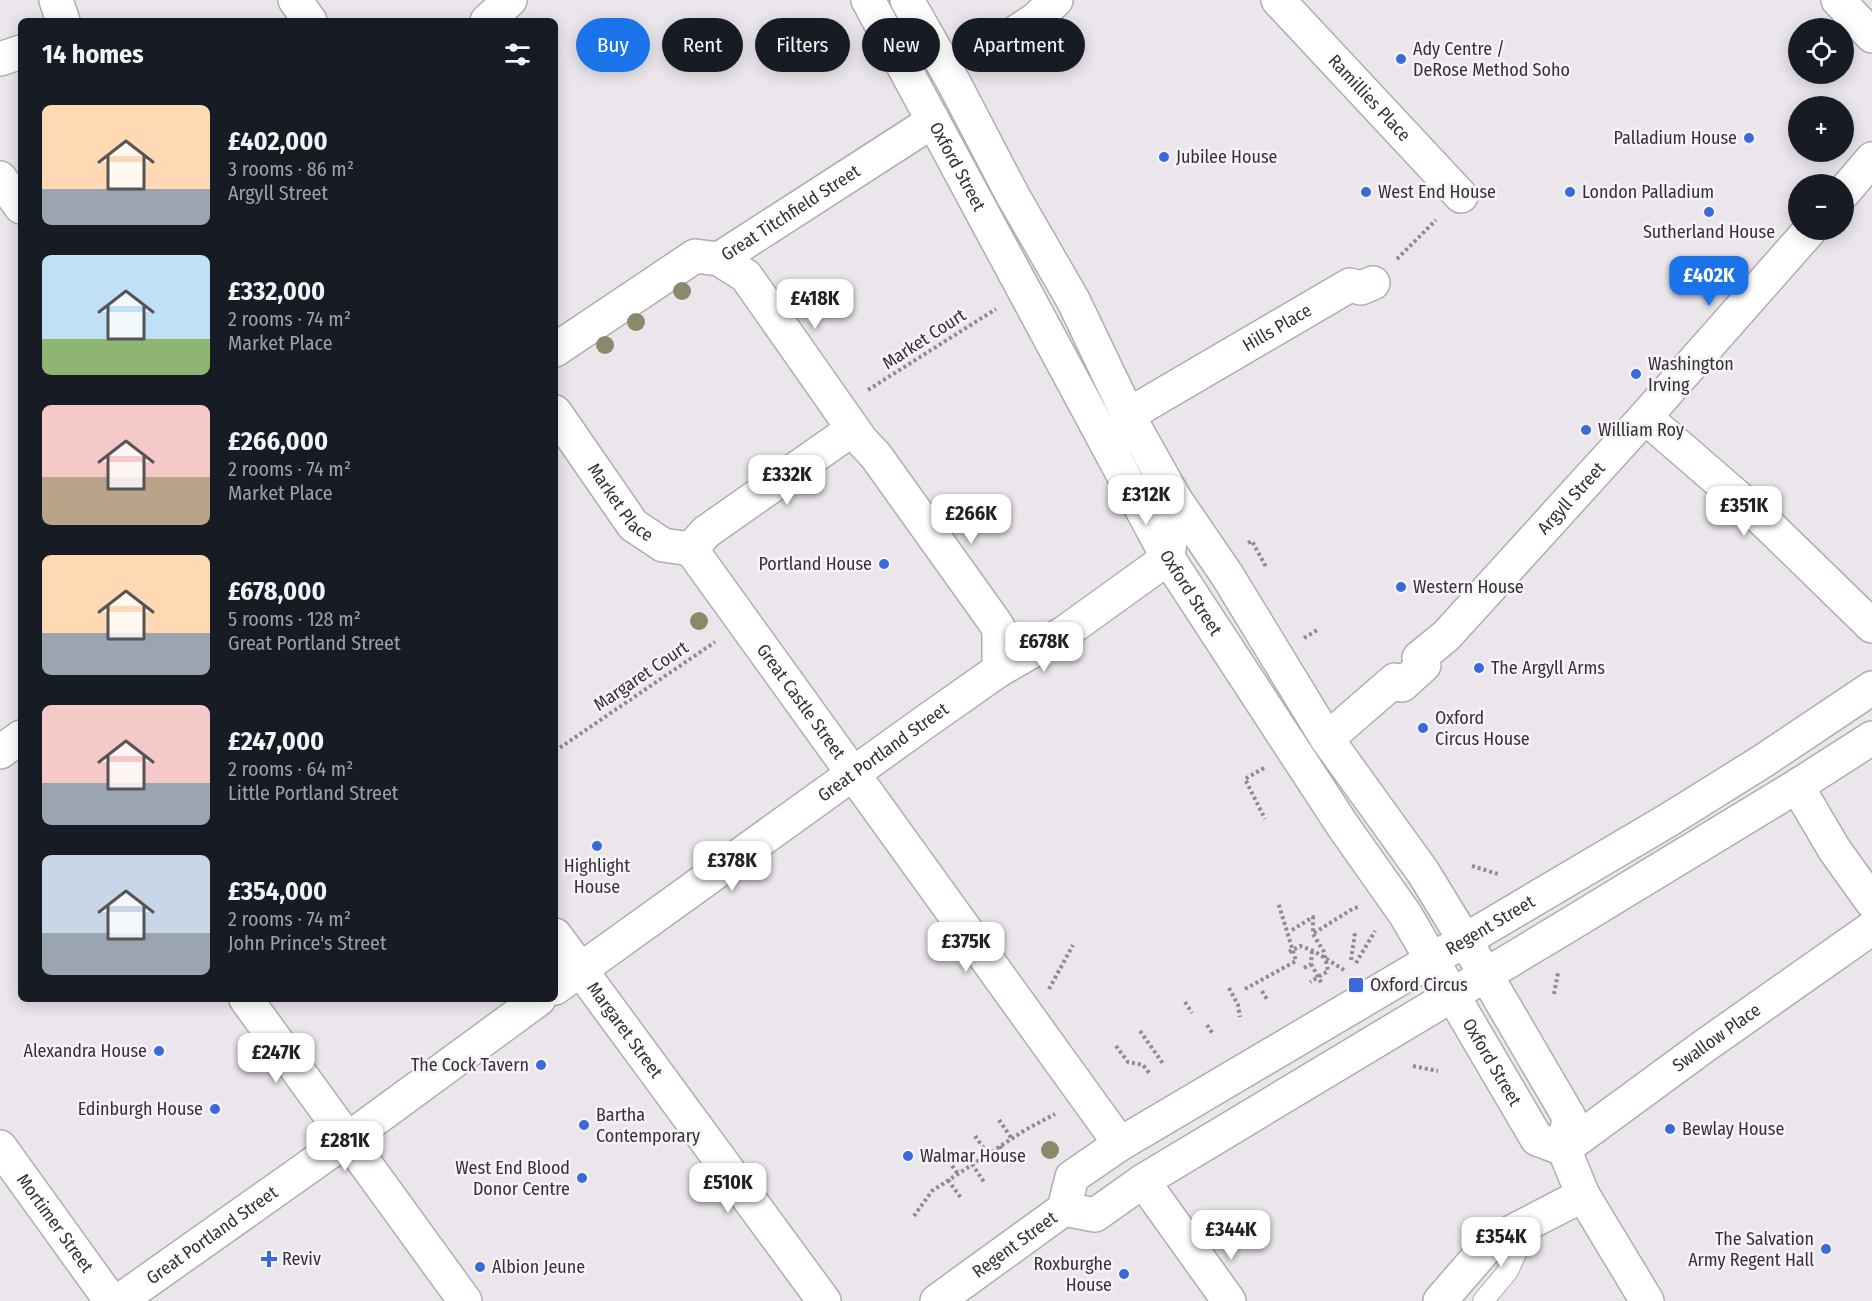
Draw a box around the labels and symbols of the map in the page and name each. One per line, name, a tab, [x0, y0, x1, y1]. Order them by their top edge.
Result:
place label: Ady Centre / DeRose Method Soho	[1413, 38, 1570, 81]
street label: Ramillies Place	[1324, 50, 1415, 146]
marker: Ady Centre / DeRose Method Soho	[1394, 52, 1408, 66]
street label: Oxford Street	[925, 118, 990, 215]
place label: Palladium House	[1614, 127, 1737, 149]
marker: Palladium House	[1742, 131, 1756, 145]
place label: Jubilee House	[1176, 146, 1278, 168]
marker: Jubilee House	[1157, 150, 1171, 164]
street label: Great Titchfield Street	[717, 160, 864, 266]
place label: West End House	[1378, 181, 1496, 203]
place label: London Palladium	[1582, 181, 1714, 203]
marker: West End House	[1359, 185, 1373, 199]
marker: London Palladium	[1563, 185, 1577, 199]
marker: Sutherland House	[1702, 205, 1716, 219]
place label: Sutherland House	[1643, 221, 1775, 243]
pin: £402K	[1667, 256, 1751, 307]
pin: £418K	[773, 279, 857, 330]
street label: Hills Place	[1239, 299, 1315, 356]
street label: Market Court	[878, 304, 970, 374]
place label: Washington Irving	[1648, 353, 1734, 396]
marker: Washington Irving	[1629, 367, 1643, 381]
place label: William Roy	[1598, 419, 1684, 441]
marker: William Roy	[1579, 423, 1593, 437]
pin: £332K	[745, 455, 829, 506]
street label: Argyll Street	[1533, 457, 1610, 539]
street label: Market Place	[583, 459, 657, 546]
pin: £312K	[1104, 475, 1188, 526]
pin: £351K	[1702, 486, 1786, 537]
pin: £266K	[929, 494, 1013, 545]
street label: Oxford Street	[1155, 546, 1227, 640]
place label: Portland House	[758, 553, 872, 575]
marker: Portland House	[877, 557, 891, 571]
place label: Western House	[1413, 576, 1524, 598]
marker: Western House	[1394, 580, 1408, 594]
pin: £678K	[1002, 622, 1086, 673]
street label: Margaret Court	[590, 636, 693, 716]
street label: Great Castle Street	[752, 639, 850, 764]
place label: The Argyll Arms	[1491, 657, 1605, 679]
marker: The Argyll Arms	[1472, 661, 1486, 675]
street label: Great Portland Street	[814, 698, 953, 806]
place label: Oxford Circus House	[1435, 707, 1530, 750]
marker: Oxford Circus House	[1416, 721, 1430, 735]
marker: Highlight House	[590, 839, 604, 853]
pin: £378K	[690, 841, 774, 892]
place label: Highlight House	[564, 855, 630, 898]
street label: Regent Street	[1442, 890, 1539, 960]
pin: £375K	[924, 922, 1008, 973]
place label: Oxford Circus	[1370, 974, 1468, 996]
marker: Oxford Circus	[1347, 976, 1365, 994]
street label: Margaret Street	[582, 978, 667, 1083]
street label: Swallow Place	[1668, 999, 1765, 1077]
street label: Oxford Street	[1458, 1014, 1526, 1110]
pin: £247K	[234, 1033, 318, 1084]
place label: Alexandra House	[23, 1040, 147, 1062]
marker: Alexandra House	[152, 1044, 166, 1058]
place label: The Cock Tavern	[411, 1054, 529, 1076]
marker: The Cock Tavern	[534, 1058, 548, 1072]
place label: Edinburgh House	[78, 1098, 203, 1120]
marker: Edinburgh House	[208, 1102, 222, 1116]
place label: Bartha Contemporary	[596, 1104, 700, 1147]
marker: Bartha Contemporary	[577, 1118, 591, 1132]
place label: Bewlay House	[1682, 1118, 1784, 1140]
pin: £281K	[303, 1121, 387, 1172]
marker: Bewlay House	[1663, 1122, 1677, 1136]
place label: Walmar House	[920, 1145, 1026, 1167]
marker: Walmar House	[901, 1149, 915, 1163]
place label: West End Blood Donor Centre	[455, 1157, 570, 1200]
pin: £510K	[686, 1163, 770, 1214]
street label: Mortimer Street	[12, 1170, 98, 1277]
marker: West End Blood Donor Centre	[575, 1171, 589, 1185]
street label: Great Portland Street	[142, 1181, 282, 1289]
street label: Regent Street	[968, 1207, 1062, 1283]
pin: £344K	[1189, 1210, 1273, 1261]
pin: £354K	[1459, 1217, 1543, 1268]
place label: The Salvation Army Regent Hall	[1688, 1228, 1814, 1271]
marker: The Salvation Army Regent Hall	[1819, 1242, 1833, 1256]
place label: Reviv	[282, 1248, 321, 1270]
marker: Reviv	[260, 1250, 278, 1268]
place label: Roxburghe House	[1033, 1253, 1112, 1296]
place label: Albion Jeune	[492, 1256, 585, 1278]
marker: Albion Jeune	[473, 1260, 487, 1274]
marker: Roxburghe House	[1117, 1267, 1131, 1281]

